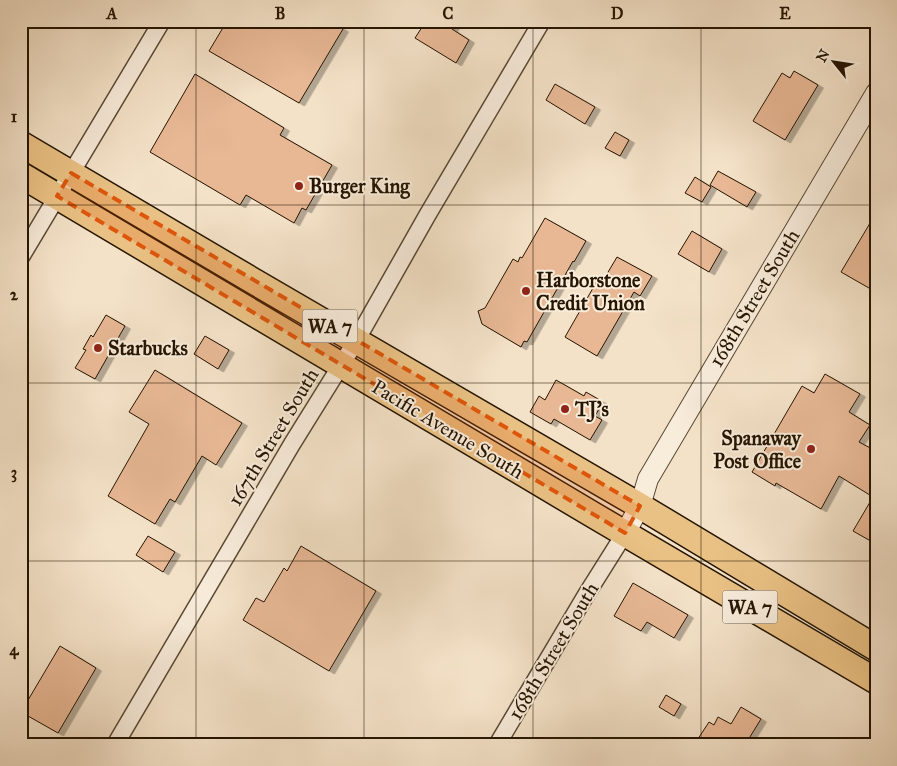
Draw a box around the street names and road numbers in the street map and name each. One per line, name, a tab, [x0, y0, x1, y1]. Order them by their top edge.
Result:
street label: 168th Street South	[704, 225, 804, 371]
road number: WA 7	[302, 310, 358, 342]
street label: 167th Street South	[223, 364, 323, 510]
street label: Pacific Avenue South	[368, 374, 528, 484]
street label: 168th Street South	[503, 578, 603, 724]
road number: WA 7	[722, 590, 778, 624]

